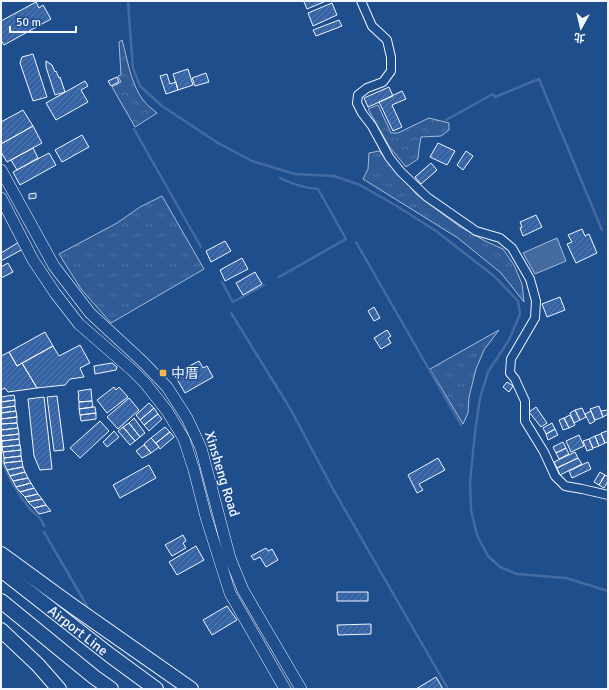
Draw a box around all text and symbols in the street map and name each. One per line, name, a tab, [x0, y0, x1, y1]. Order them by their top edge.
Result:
scale bar	[10, 8, 76, 34]
north arrow	[561, 8, 601, 48]
text: 50 m	[16, 15, 41, 30]
text: 北	[573, 30, 586, 45]
place label: 中厝	[171, 365, 199, 382]
marker: 中厝	[158, 368, 168, 378]
street label: Xinsheng Road	[201, 429, 243, 519]
street label: Airport Line	[45, 602, 111, 659]

